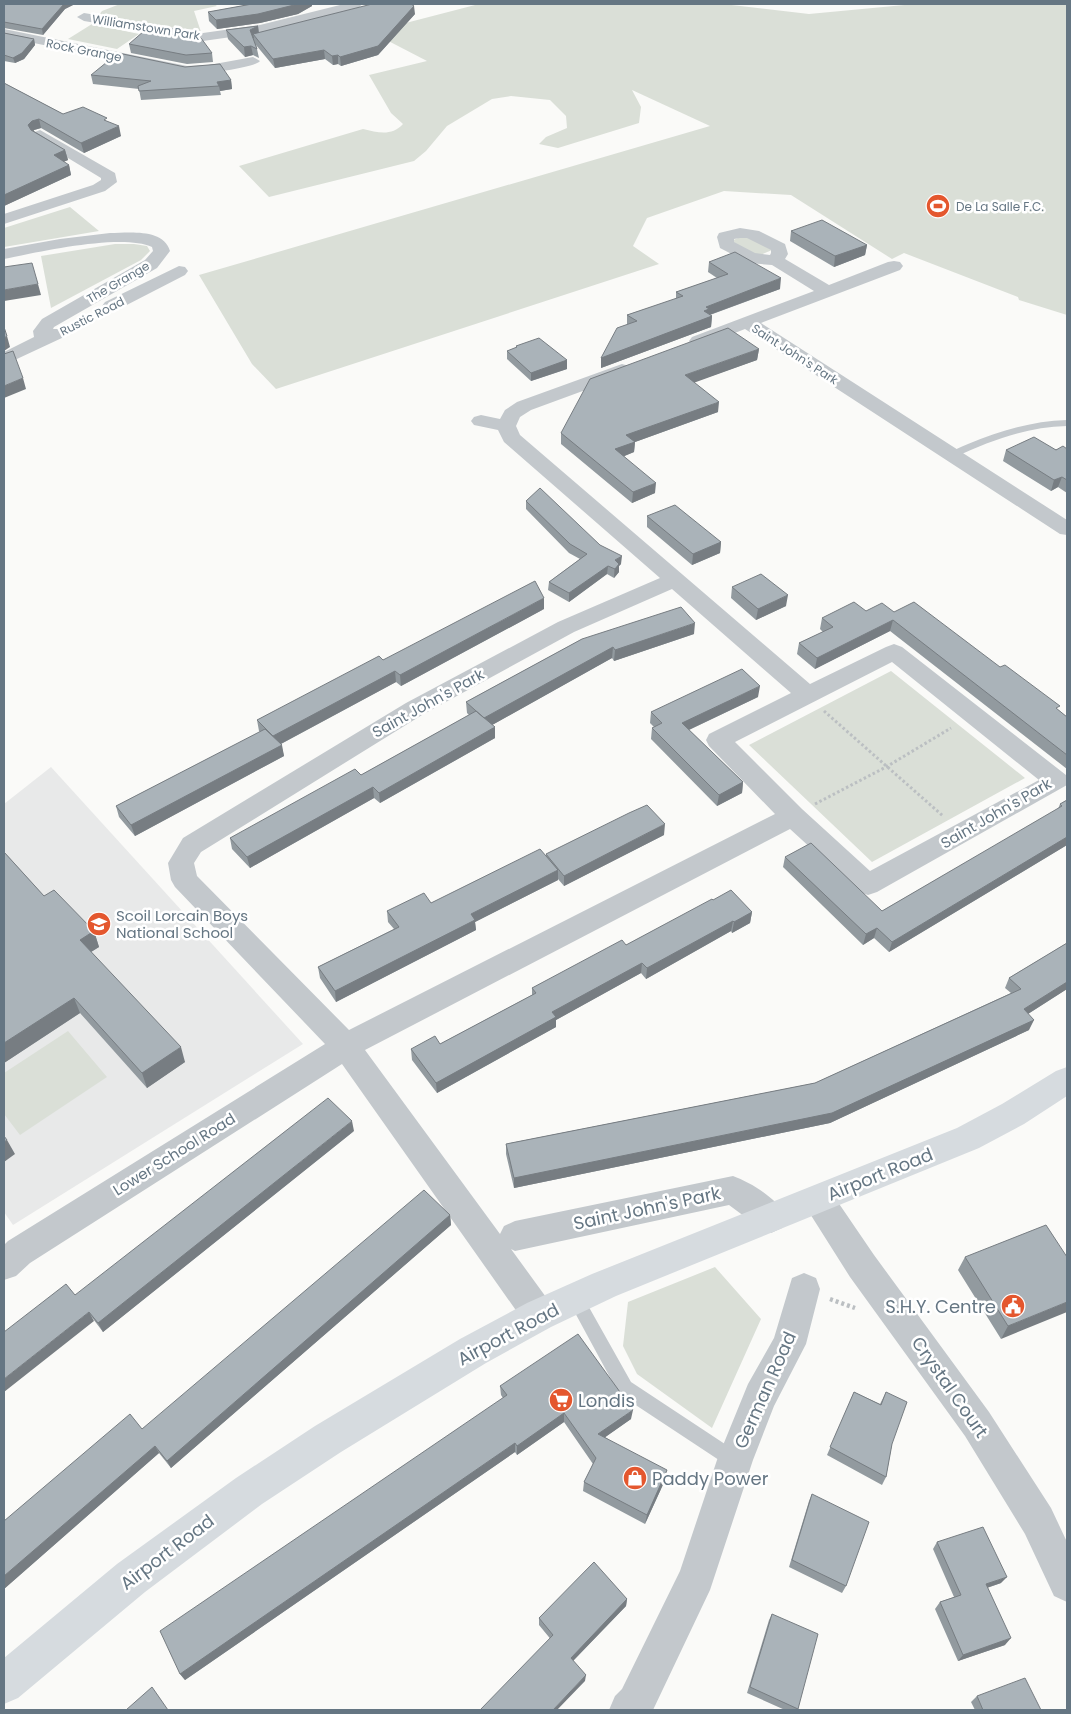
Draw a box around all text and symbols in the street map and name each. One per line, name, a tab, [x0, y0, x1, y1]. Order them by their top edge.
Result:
street label: Williamstown Park	[91, 10, 202, 44]
street label: Rock Grange	[45, 34, 123, 66]
sports icon: De La Salle F.C.	[925, 193, 951, 219]
place label: De La Salle F.C.	[956, 198, 1044, 215]
street label: The Grange	[83, 257, 153, 307]
street label: Rustic Road	[57, 292, 127, 340]
street label: Saint John's Park	[748, 320, 842, 389]
street label: Saint John's Park	[368, 663, 488, 742]
street label: Saint John's Park	[937, 773, 1056, 853]
place label: Scoil Lorcain Boys National School	[116, 905, 248, 943]
school or university icon: Scoil Lorcain Boys National School	[86, 911, 112, 937]
street label: Lower School Road	[109, 1108, 239, 1200]
street label: Airport Road	[823, 1141, 937, 1207]
street label: Saint John's Park	[571, 1180, 724, 1236]
public building icon: S.H.Y. Centre	[1000, 1293, 1026, 1319]
place label: S.H.Y. Centre	[885, 1294, 996, 1319]
street label: Airport Road	[453, 1297, 563, 1371]
street label: German Road	[728, 1327, 802, 1453]
street label: Crystal Court	[906, 1331, 994, 1443]
supermarket icon: Londis	[548, 1387, 574, 1413]
place label: Londis	[578, 1388, 635, 1413]
shop icon: Paddy Power	[622, 1465, 648, 1491]
place label: Paddy Power	[652, 1466, 769, 1491]
street label: Airport Road	[115, 1508, 219, 1596]

